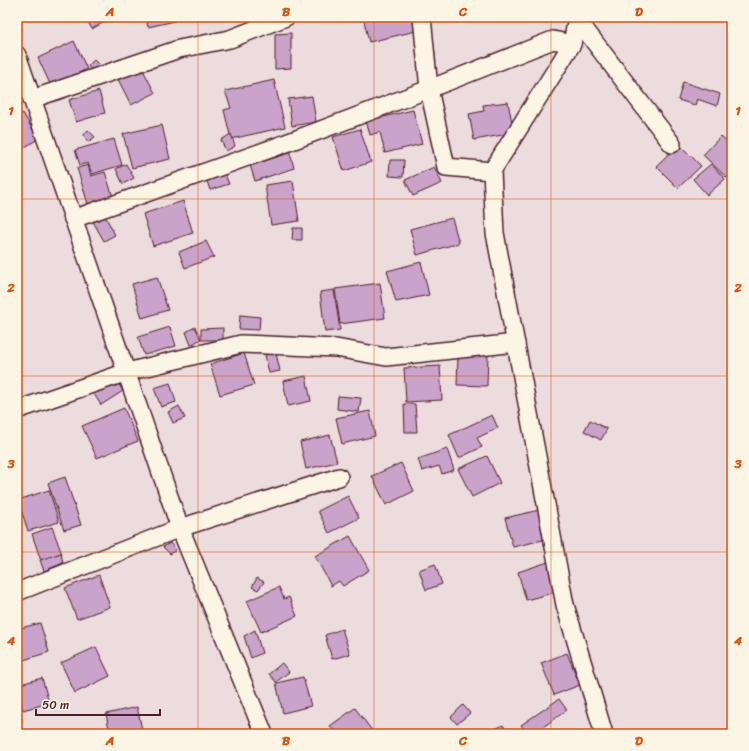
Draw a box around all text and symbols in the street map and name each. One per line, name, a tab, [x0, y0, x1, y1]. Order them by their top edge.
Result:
text: A	[105, 0, 114, 23]
text: B	[282, 0, 291, 23]
text: C	[458, 0, 468, 23]
text: D	[635, 0, 643, 23]
text: 1	[8, 99, 14, 122]
text: 1	[735, 99, 741, 122]
text: 2	[6, 276, 15, 299]
text: 2	[733, 276, 742, 299]
text: 3	[6, 452, 15, 475]
text: 3	[733, 452, 742, 475]
text: 4	[6, 629, 16, 652]
text: 4	[733, 629, 743, 652]
scale bar	[36, 691, 160, 717]
text: 50 m	[42, 694, 69, 716]
text: A	[105, 729, 114, 751]
text: B	[282, 729, 291, 751]
text: C	[458, 729, 468, 751]
text: D	[635, 729, 643, 751]

